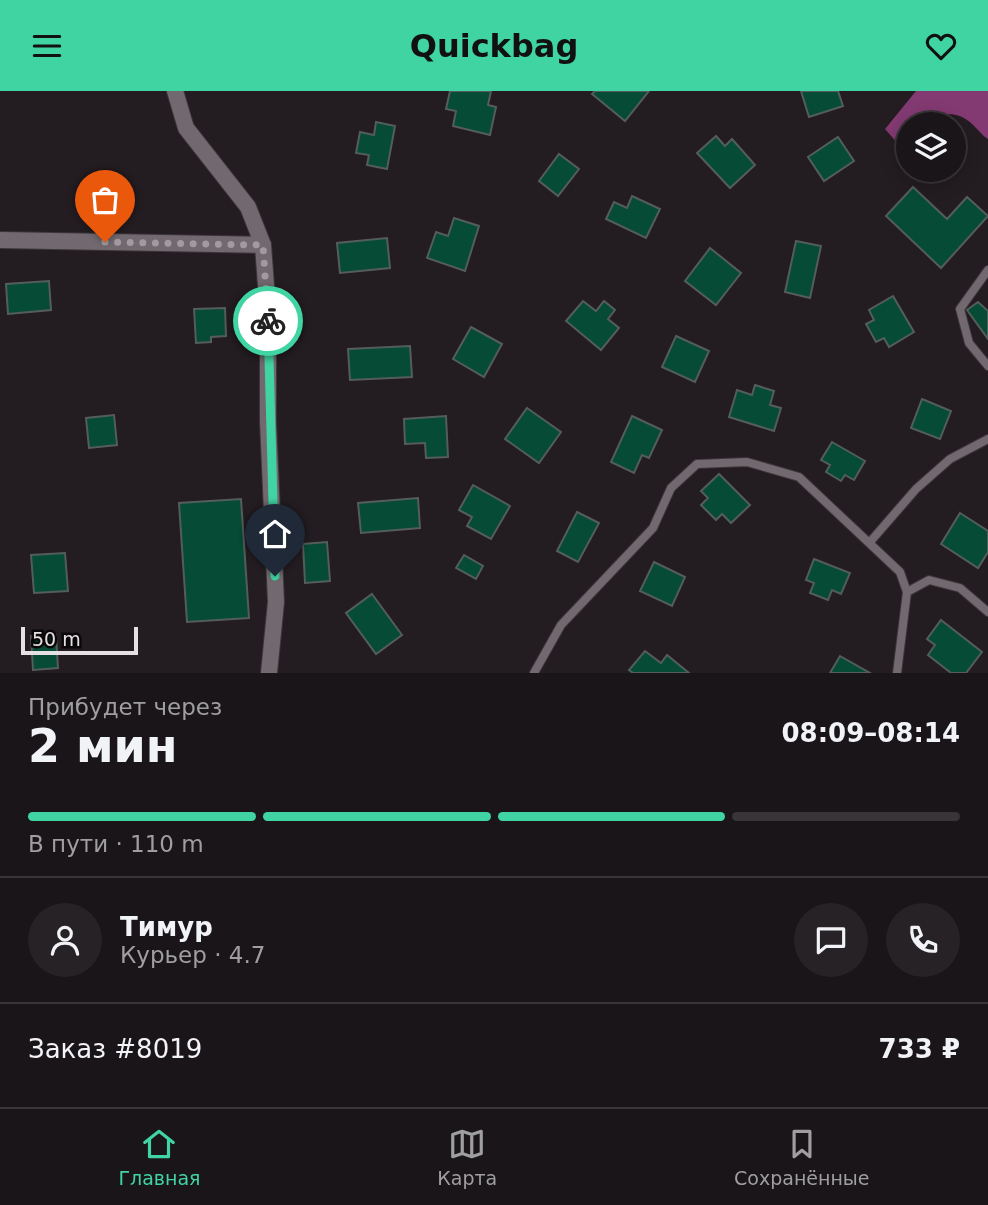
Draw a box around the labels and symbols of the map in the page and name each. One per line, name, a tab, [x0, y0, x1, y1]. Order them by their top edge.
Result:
pin	[75, 170, 135, 242]
courier	[233, 286, 303, 356]
pin	[245, 504, 305, 576]
scale bar	[21, 624, 138, 656]

